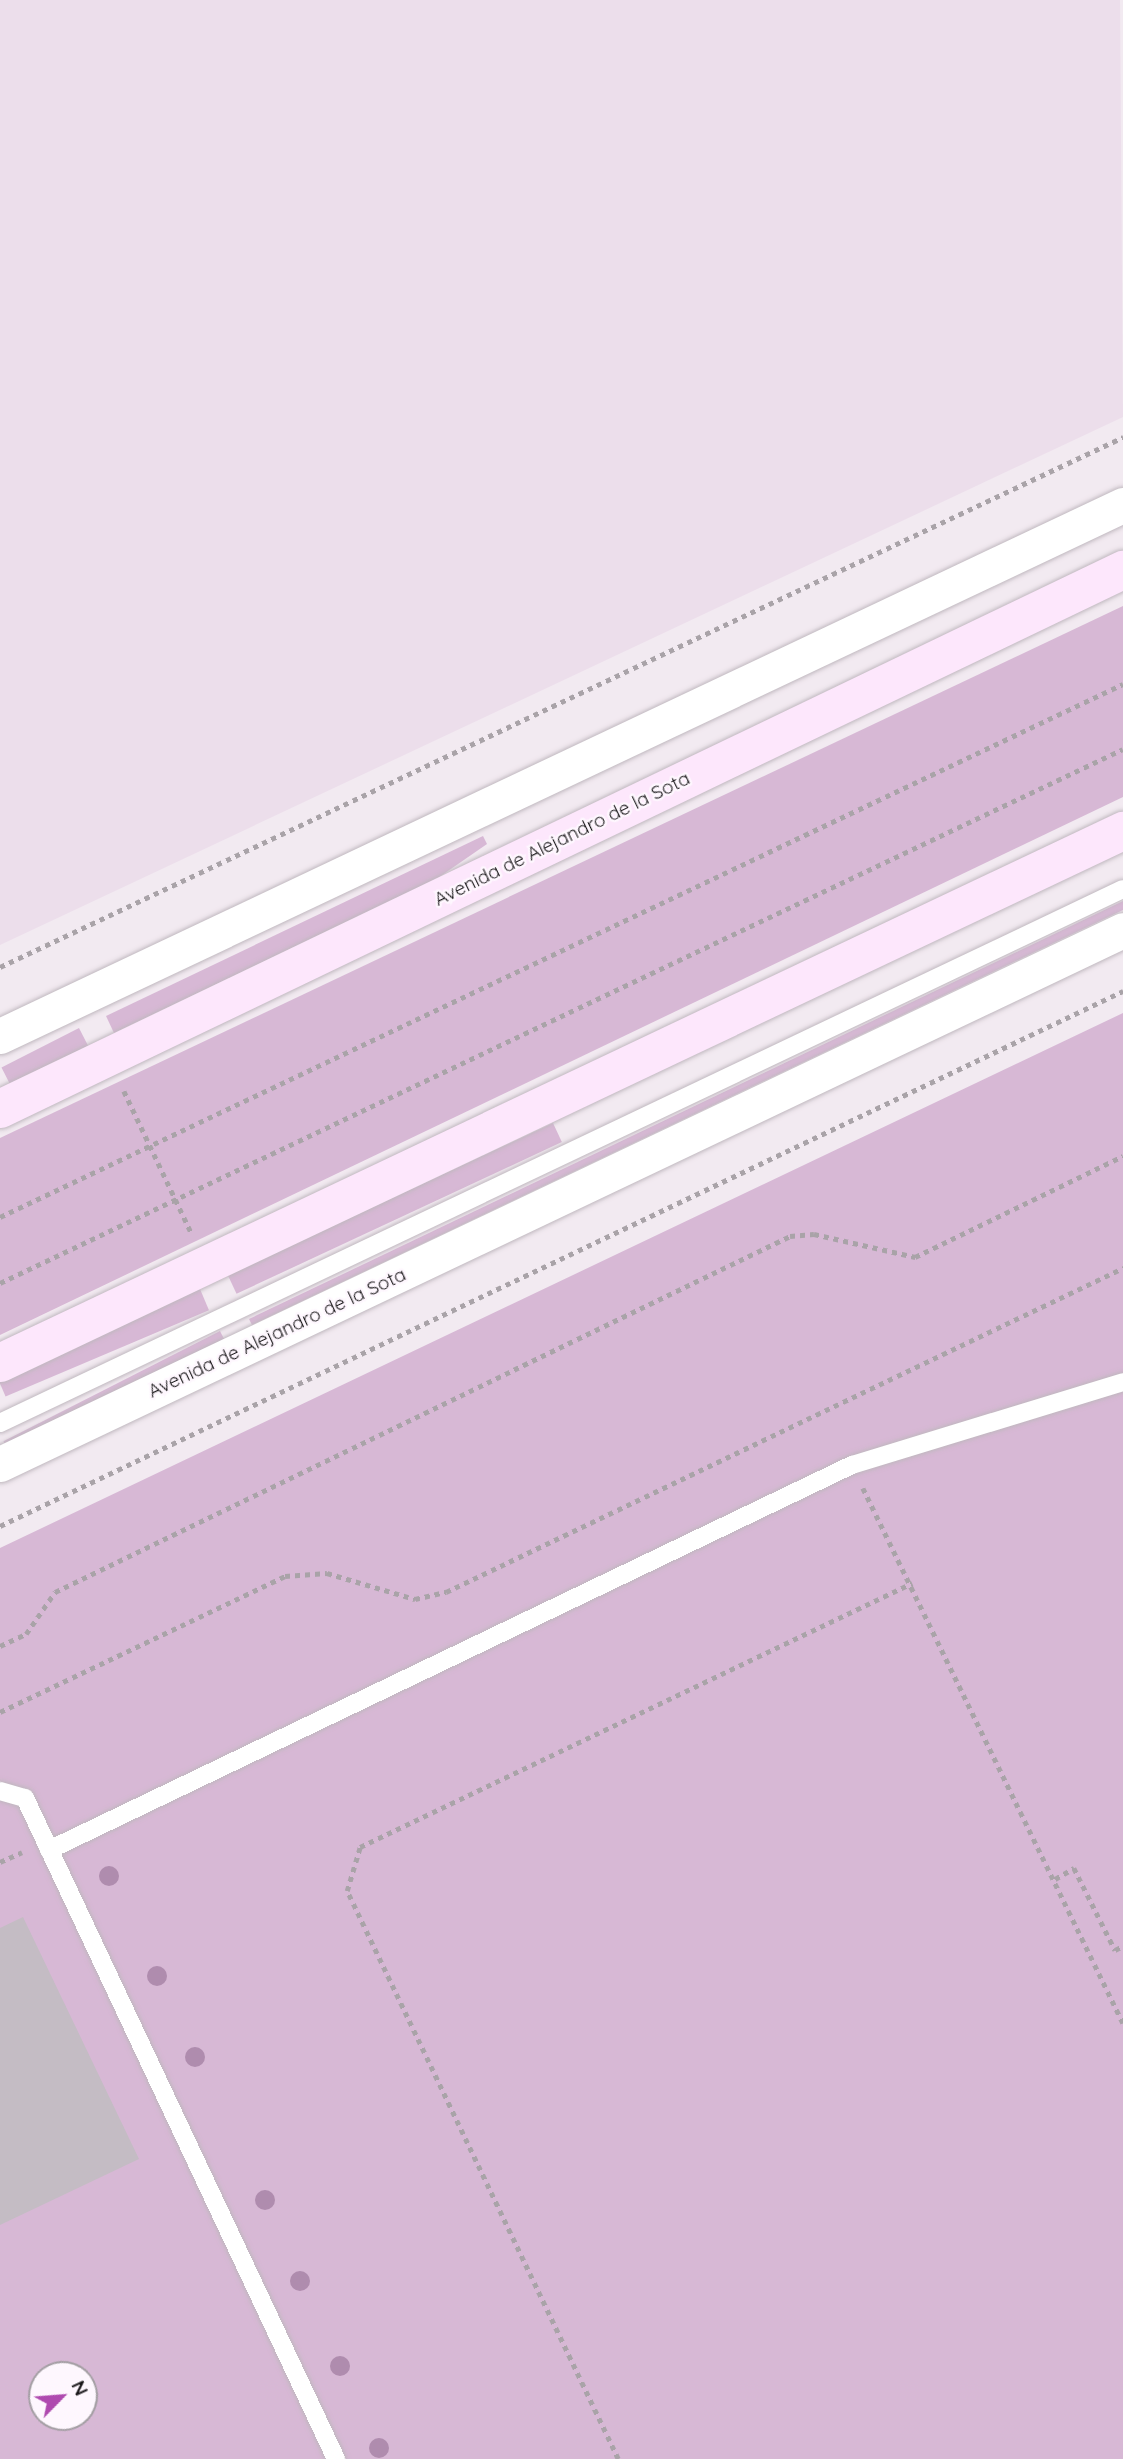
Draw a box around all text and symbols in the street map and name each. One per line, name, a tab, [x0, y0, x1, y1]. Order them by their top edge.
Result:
street label: Avenida de Alejandro de la Sota	[430, 767, 694, 911]
street label: Avenida de Alejandro de la Sota	[145, 1263, 409, 1403]
north arrow	[28, 2361, 98, 2431]
text: N	[66, 2377, 94, 2399]

